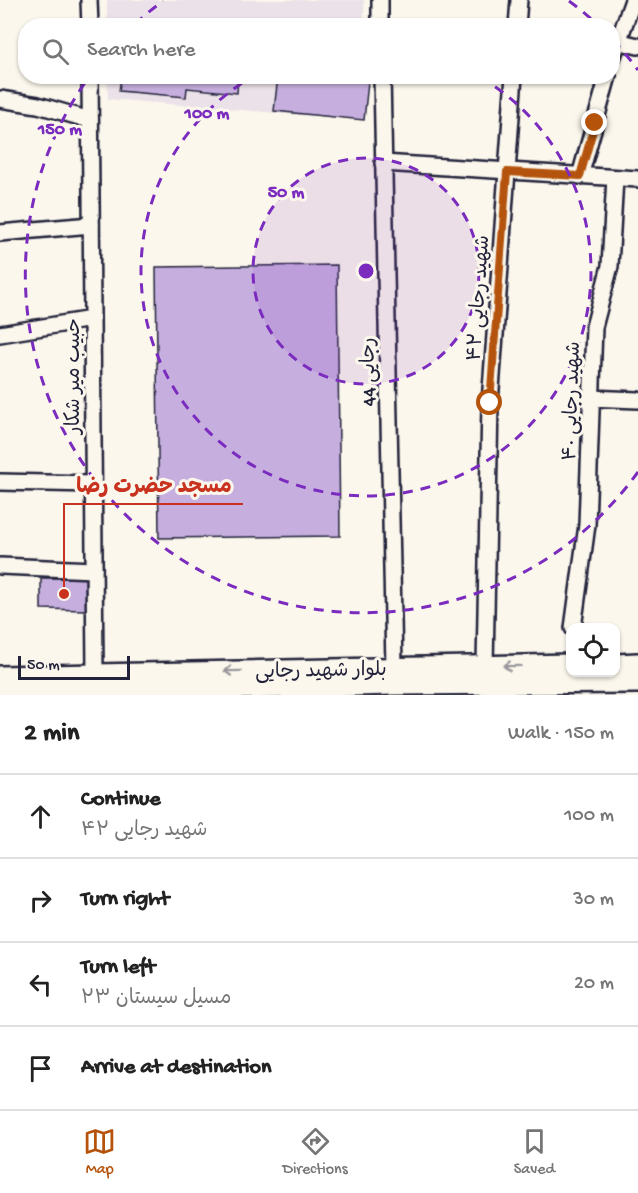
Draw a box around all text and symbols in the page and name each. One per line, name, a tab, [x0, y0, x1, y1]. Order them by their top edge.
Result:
search box	[18, 18, 620, 84]
icon: search	[39, 35, 72, 68]
text: Search here	[87, 38, 195, 64]
text: 100 m	[184, 104, 230, 125]
route end	[581, 109, 607, 135]
text: 150 m	[37, 120, 82, 141]
text: 50 m	[268, 183, 305, 204]
street label: شهید رجایی ۴۲	[464, 234, 496, 362]
centre of rings	[356, 261, 376, 281]
street label: حبیب میر شکار	[63, 318, 87, 436]
street label: رجایی 44	[357, 337, 383, 407]
street label: شهید رجایی ۴۰	[559, 341, 587, 461]
route start	[476, 389, 502, 415]
callout: مسجد حضرت رضا	[64, 465, 243, 504]
text: مسجد حضرت رضا	[76, 476, 232, 501]
map controls	[566, 623, 620, 677]
button: locate	[566, 623, 620, 677]
scale bar	[18, 653, 130, 680]
text: 50 m	[27, 657, 60, 676]
street label: بلوار شهید رجایی	[255, 659, 387, 685]
one-way arrow	[503, 660, 523, 672]
one-way arrow	[224, 665, 244, 676]
text: 2 min	[24, 719, 79, 750]
text: Walk · 150 m	[508, 723, 614, 746]
text: Continue	[81, 787, 161, 813]
icon: ahead	[24, 800, 57, 833]
text: 100 m	[564, 805, 614, 828]
text: شهید رجایی ۴۲	[81, 820, 207, 843]
icon: right	[24, 884, 57, 917]
text: Turn right	[81, 887, 169, 913]
text: 30 m	[573, 889, 614, 912]
text: Turn left	[81, 955, 155, 981]
icon: left	[24, 968, 57, 1001]
text: 20 m	[574, 973, 614, 996]
text: مسیل سیستان ۲۳	[81, 988, 231, 1011]
icon: arrive	[24, 1052, 57, 1085]
text: Arrive at destination	[81, 1055, 271, 1081]
tab: Map	[83, 1125, 116, 1180]
tab: Directions	[282, 1125, 348, 1180]
tab: Saved	[514, 1125, 555, 1180]

